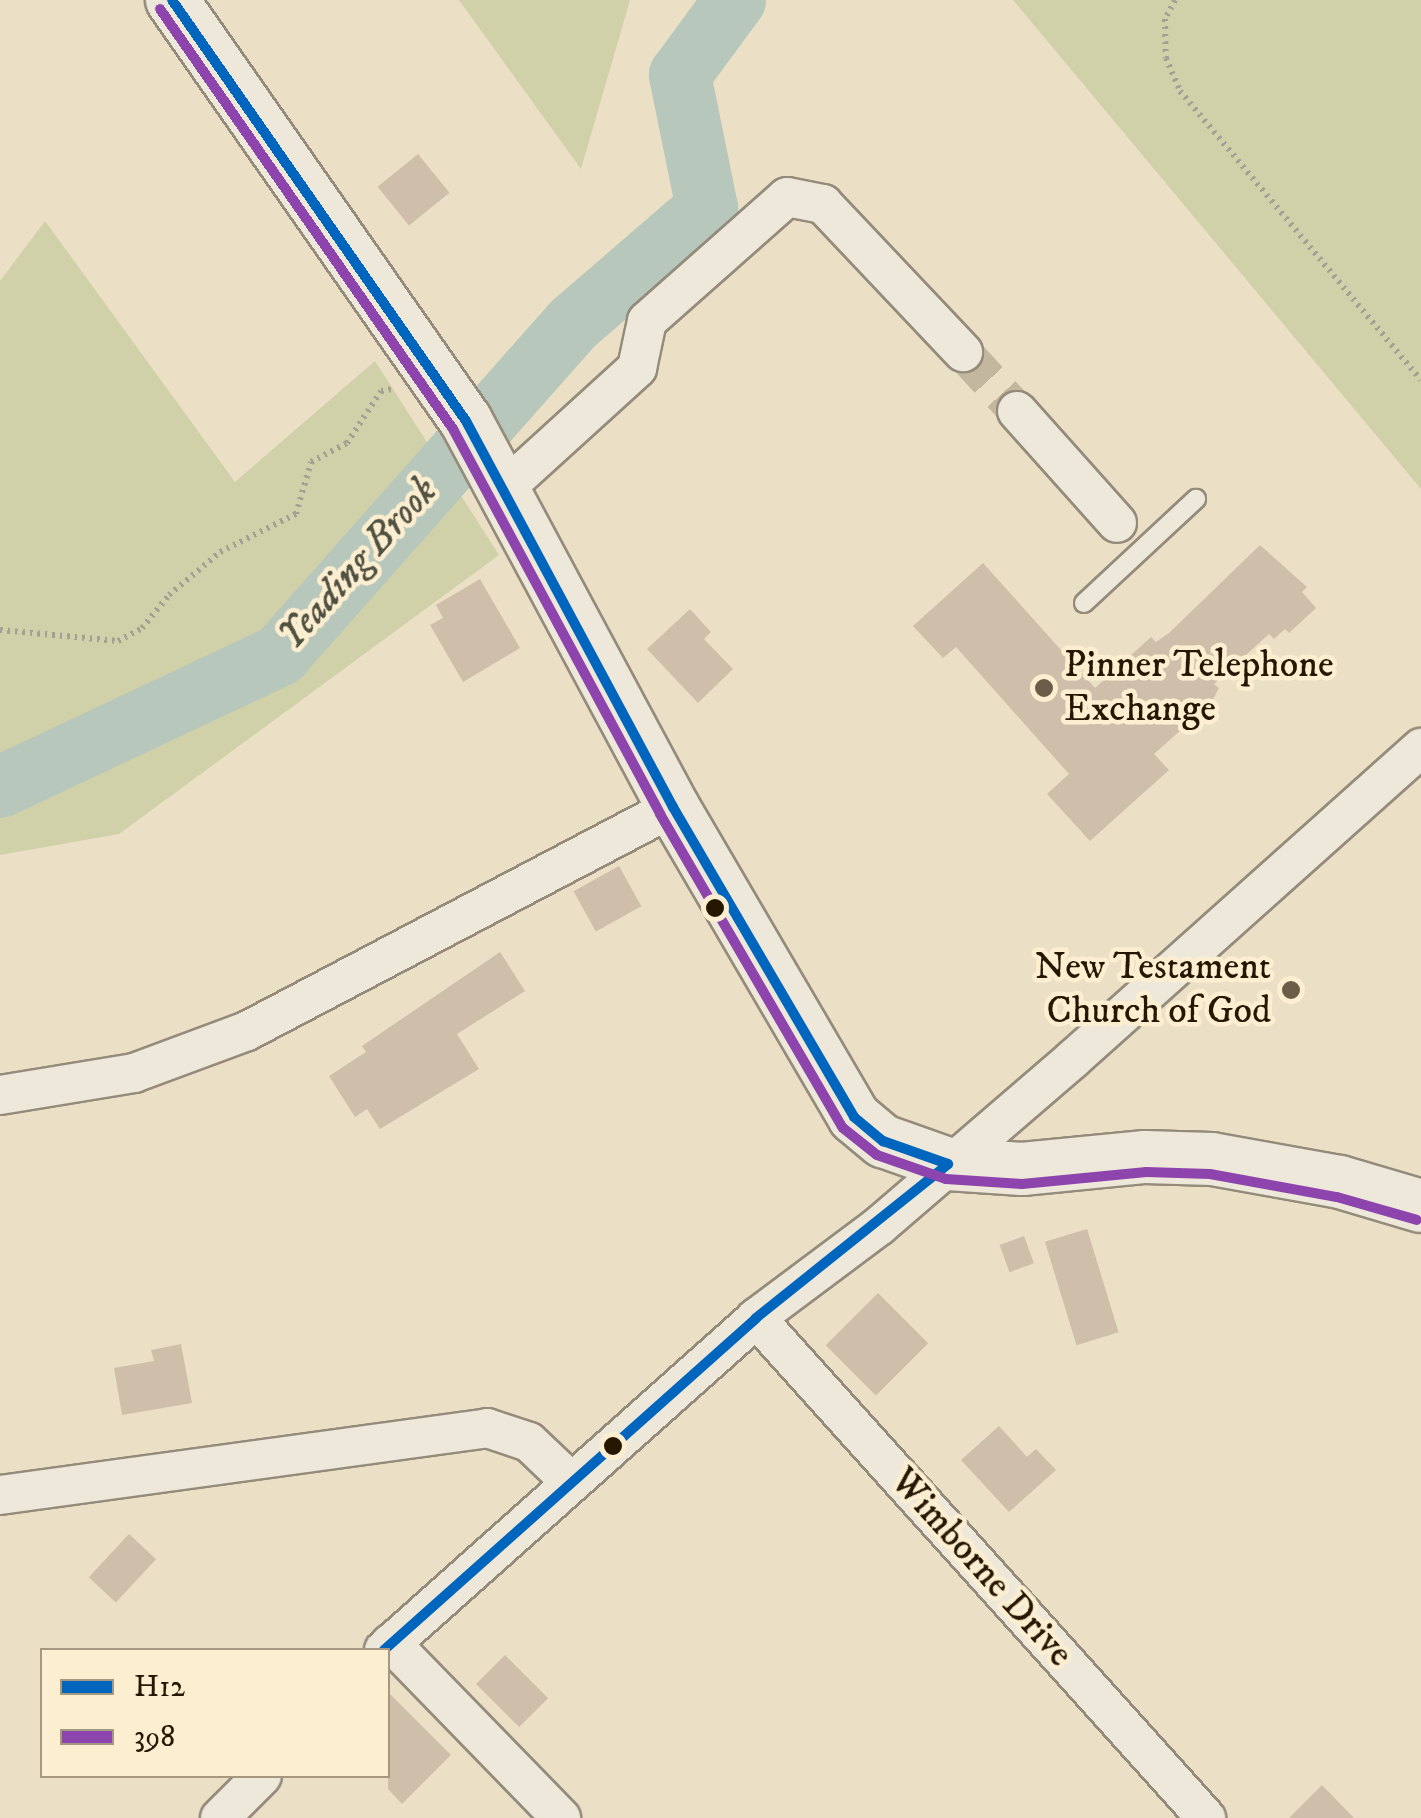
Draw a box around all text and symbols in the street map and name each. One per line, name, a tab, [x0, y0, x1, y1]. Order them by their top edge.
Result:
water label: Yeading Brook	[268, 468, 448, 660]
place label: Pinner Telephone Exchange	[1064, 643, 1334, 732]
marker: Pinner Telephone Exchange	[1033, 677, 1055, 699]
unlabelled marker	[705, 898, 725, 918]
place label: New Testament Church of God	[1035, 945, 1271, 1034]
marker: New Testament Church of God	[1280, 979, 1302, 1001]
unlabelled marker	[603, 1436, 623, 1456]
street label: Wimborne Drive	[880, 1459, 1082, 1677]
legend	[40, 1648, 390, 1778]
text: H12	[134, 1669, 185, 1706]
text: 398	[134, 1719, 175, 1756]

